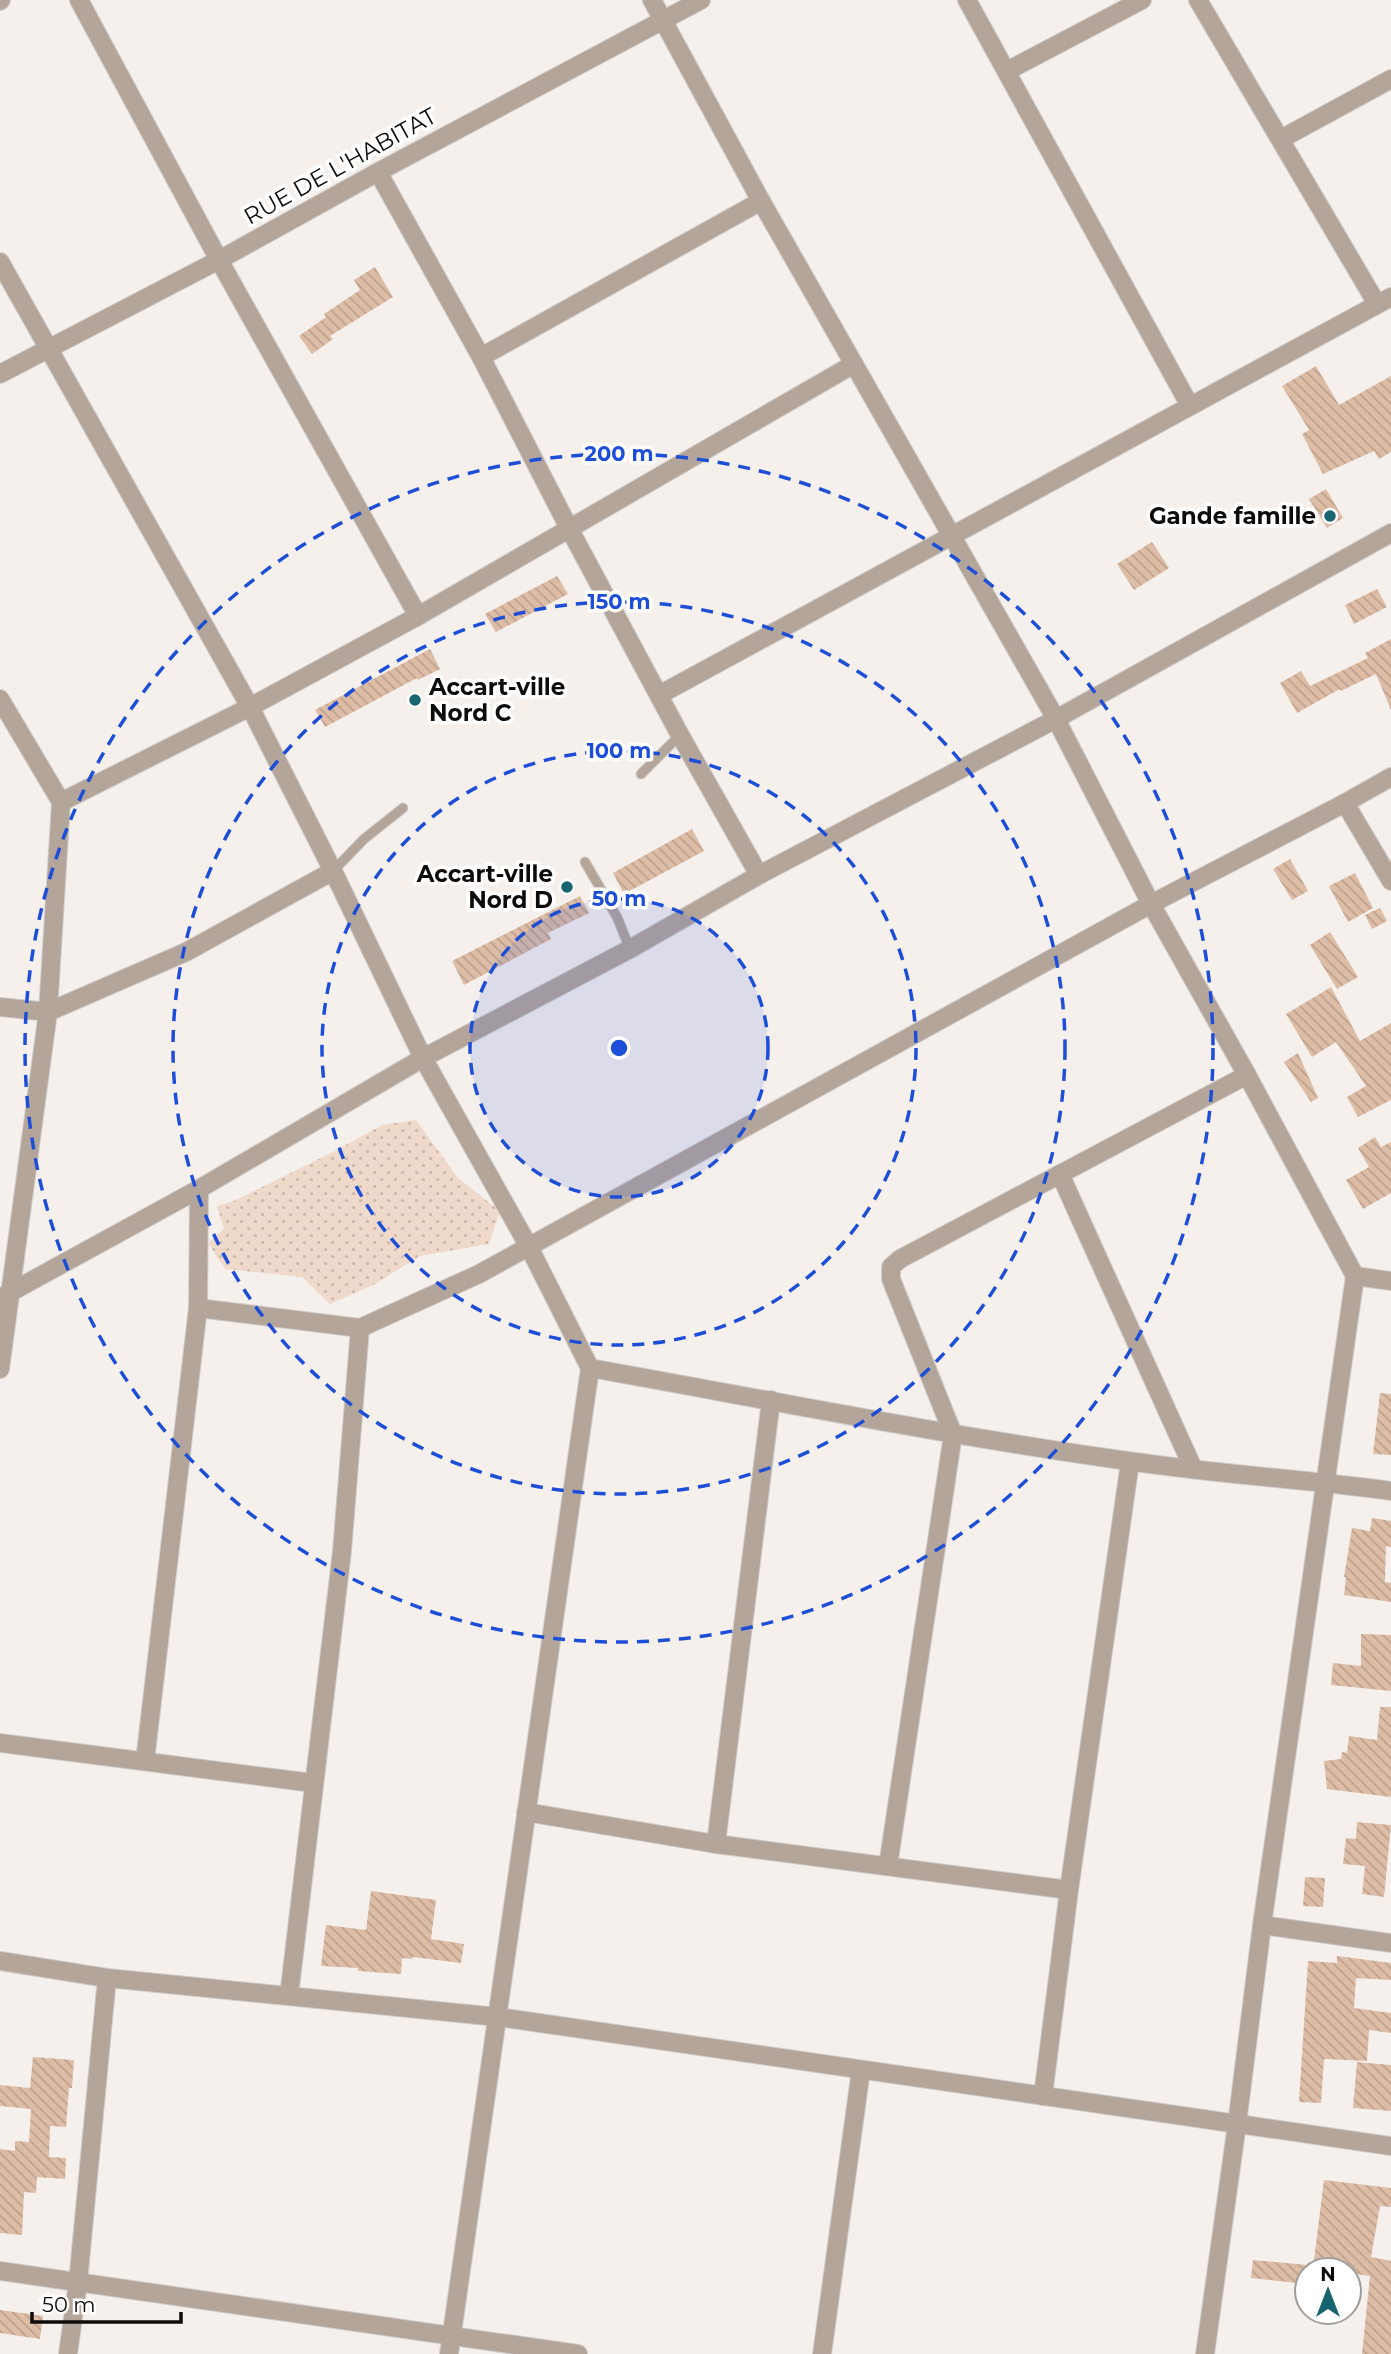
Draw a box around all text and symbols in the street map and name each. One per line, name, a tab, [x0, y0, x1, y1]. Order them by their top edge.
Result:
street label: RUE DE L'HABITAT	[239, 101, 442, 231]
text: 200 m	[585, 441, 653, 466]
place label: Gande famille	[1149, 502, 1316, 530]
marker: Gande famille	[1322, 508, 1338, 524]
text: 150 m	[588, 589, 650, 614]
place label: Accart-ville Nord C	[428, 673, 565, 727]
marker: Accart-ville Nord C	[407, 692, 423, 708]
text: 100 m	[587, 738, 651, 763]
place label: Accart-ville Nord D	[416, 860, 553, 914]
marker: Accart-ville Nord D	[559, 879, 575, 895]
text: 50 m	[592, 886, 646, 911]
centre of rings	[607, 1036, 631, 1060]
north arrow	[1293, 2256, 1363, 2326]
text: N	[1320, 2263, 1336, 2286]
scale bar	[32, 2280, 180, 2324]
text: 50 m	[42, 2292, 96, 2317]

